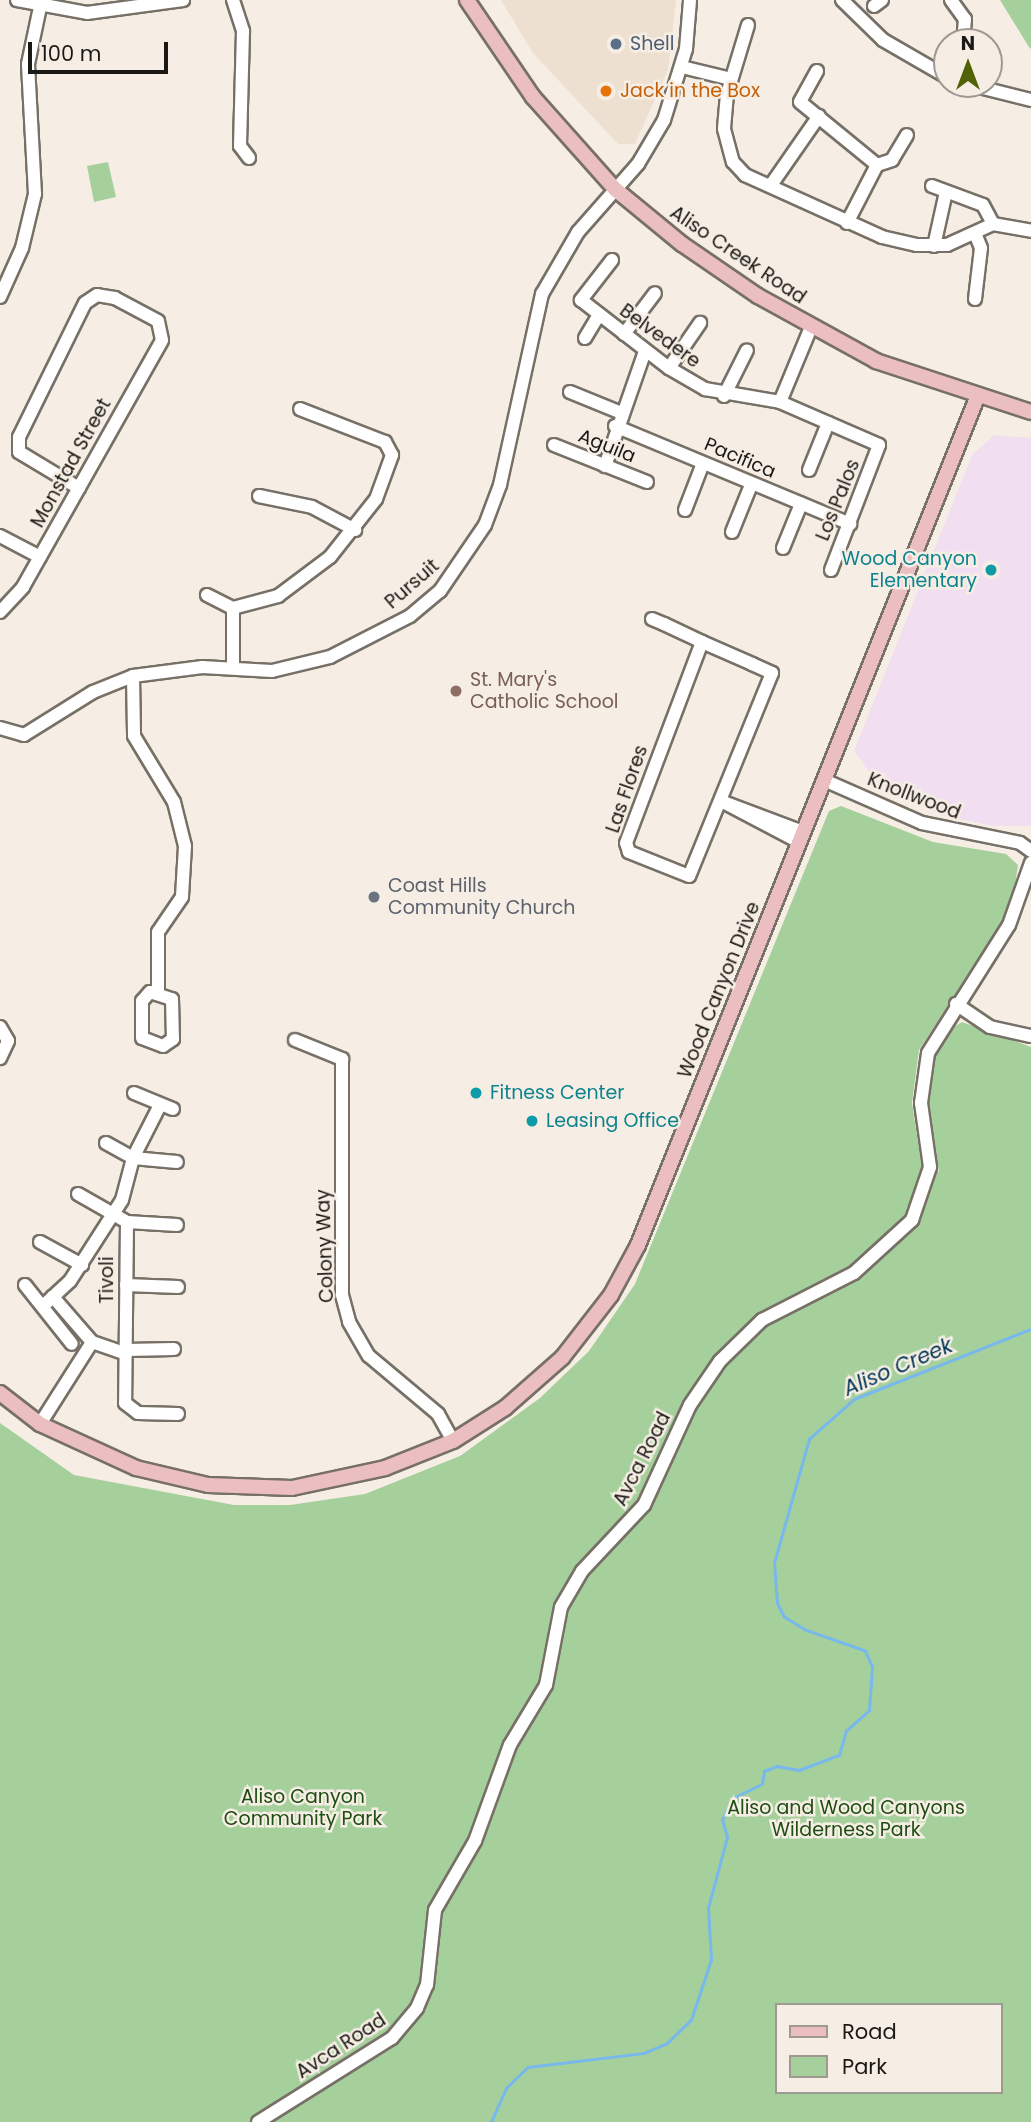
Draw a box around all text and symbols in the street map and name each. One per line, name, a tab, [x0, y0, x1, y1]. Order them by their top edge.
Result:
scale bar	[32, 28, 172, 72]
north arrow	[933, 28, 1003, 98]
text: N	[961, 30, 975, 57]
place label: Shell	[630, 33, 674, 55]
marker: Shell	[608, 36, 624, 52]
text: 100 m	[41, 39, 101, 68]
place label: Jack in the Box	[620, 80, 760, 102]
marker: Jack in the Box	[598, 83, 614, 99]
street label: Aliso Creek Road	[666, 201, 810, 309]
street label: Belvedere	[615, 299, 705, 373]
street label: Monstad Street	[26, 395, 116, 531]
street label: Aguila	[575, 424, 639, 468]
street label: Pacifica	[701, 433, 779, 483]
street label: Los Palos	[811, 456, 865, 544]
place label: Wood Canyon Elementary	[842, 548, 977, 592]
street label: Pursuit	[380, 554, 444, 614]
marker: Wood Canyon Elementary	[983, 562, 999, 578]
place label: St. Mary's Catholic School	[470, 669, 619, 713]
marker: St. Mary's Catholic School	[448, 683, 464, 699]
street label: Las Flores	[601, 742, 653, 836]
street label: Knollwood	[864, 768, 964, 824]
place label: Coast Hills Community Church	[388, 875, 575, 919]
marker: Coast Hills Community Church	[366, 889, 382, 905]
street label: Wood Canyon Drive	[673, 898, 765, 1082]
place label: Fitness Center	[490, 1082, 624, 1104]
marker: Fitness Center	[468, 1085, 484, 1101]
place label: Leasing Office	[546, 1110, 679, 1132]
marker: Leasing Office	[524, 1113, 540, 1129]
street label: Colony Way	[312, 1189, 338, 1303]
street label: Tivoli	[96, 1256, 118, 1304]
water label: Aliso Creek	[840, 1333, 956, 1401]
street label: Avca Road	[609, 1408, 675, 1510]
park label: Aliso Canyon Community Park	[224, 1786, 382, 1830]
park label: Aliso and Wood Canyons Wilderness Park	[727, 1797, 965, 1841]
legend	[776, 2003, 1003, 2094]
street label: Avca Road	[292, 2009, 390, 2083]
text: Road	[842, 2017, 897, 2046]
text: Park	[842, 2052, 887, 2081]

